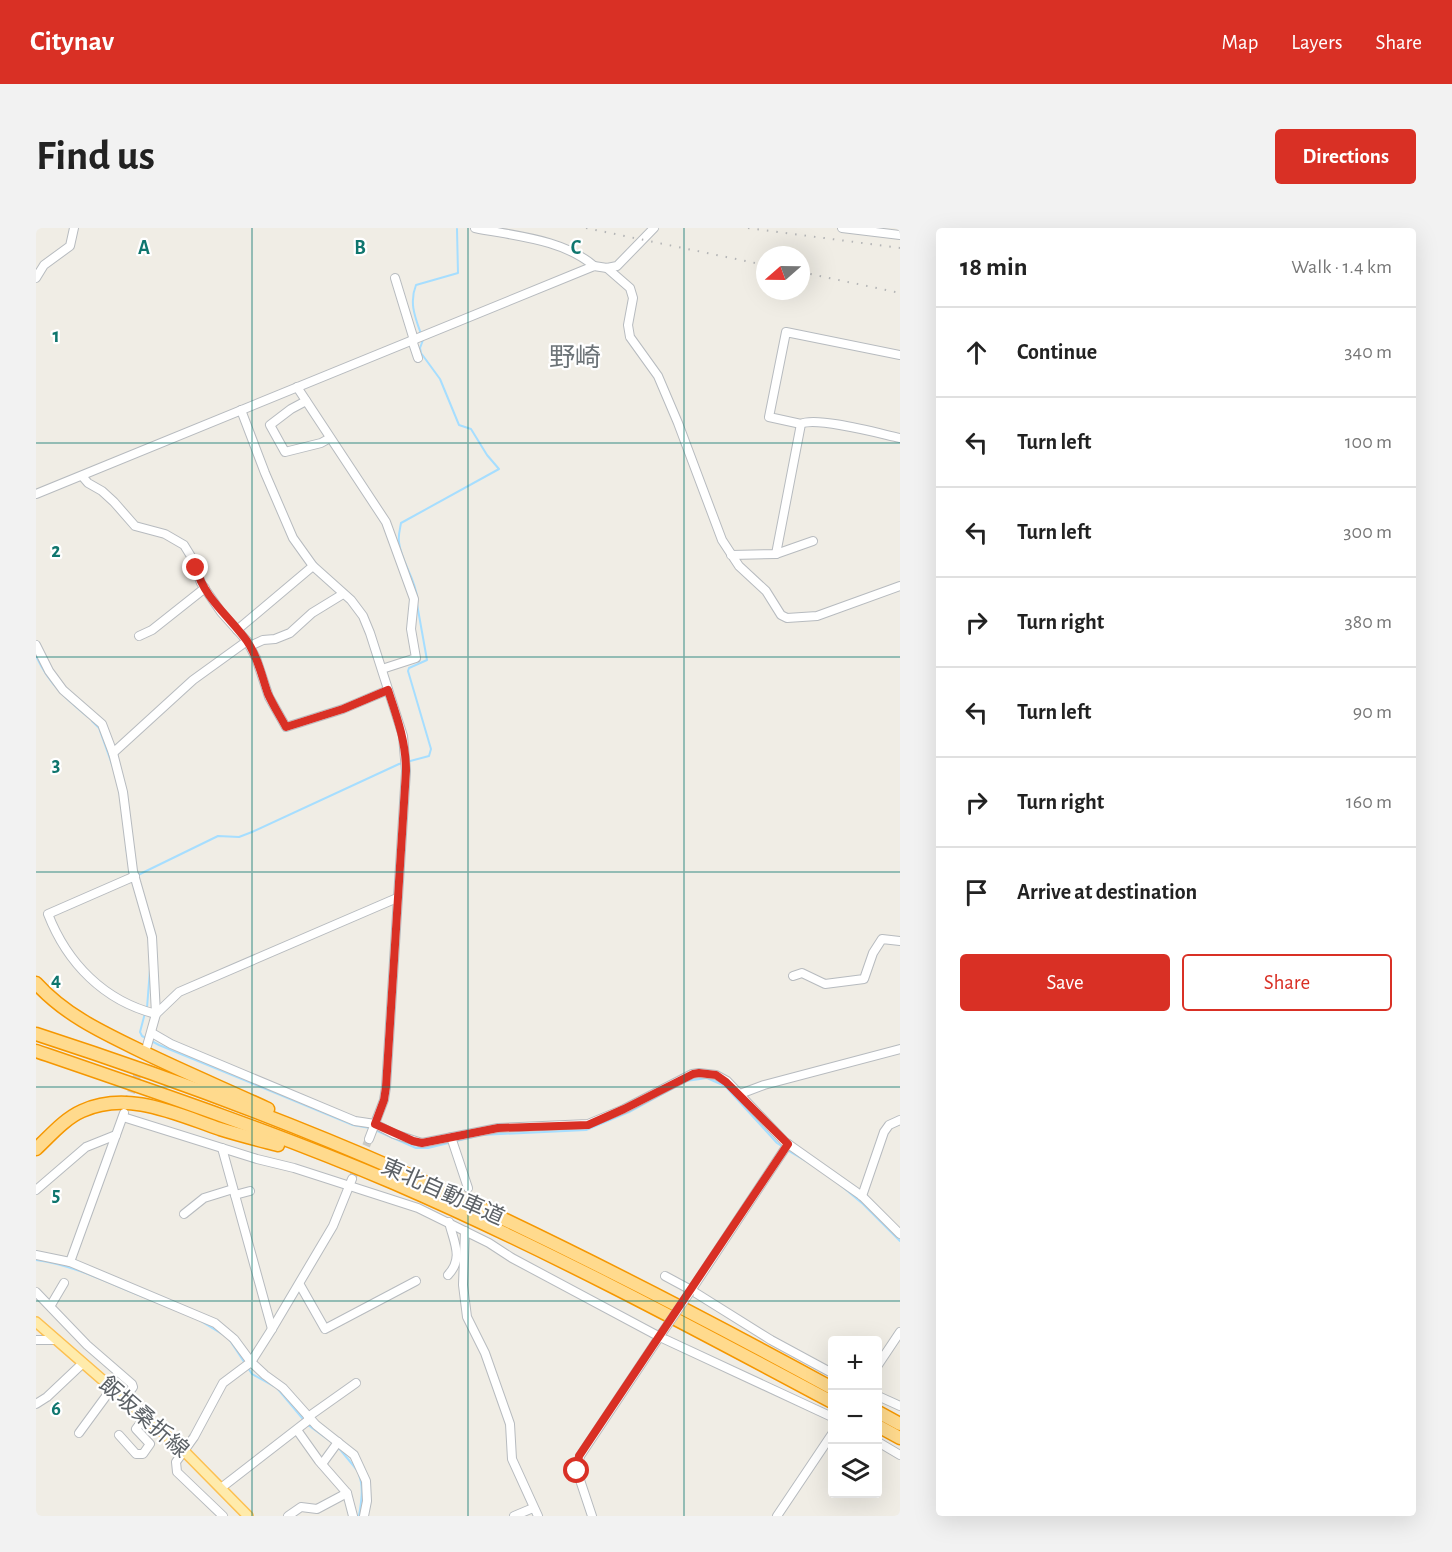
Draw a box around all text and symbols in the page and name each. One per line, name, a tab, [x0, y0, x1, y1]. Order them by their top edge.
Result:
text: Citynav	[30, 28, 114, 56]
text: Map	[1222, 32, 1258, 53]
text: Layers	[1291, 32, 1342, 53]
text: Share	[1375, 32, 1422, 53]
button: Directions	[1275, 129, 1416, 184]
text: Find us	[36, 135, 155, 177]
text: A	[138, 238, 150, 258]
text: B	[354, 238, 366, 258]
text: C	[571, 238, 582, 258]
north arrow	[756, 246, 810, 300]
text: 18 min	[960, 254, 1028, 280]
text: Walk · 1.4 km	[1291, 257, 1392, 277]
text: 1	[52, 326, 60, 346]
icon: ahead	[960, 336, 993, 369]
text: Continue	[1017, 341, 1097, 363]
text: 340 m	[1344, 342, 1392, 362]
district label: 野崎	[549, 344, 601, 371]
icon: left	[960, 426, 993, 459]
text: Turn left	[1017, 431, 1091, 453]
text: 100 m	[1345, 432, 1392, 452]
icon: left	[960, 516, 993, 549]
text: Turn left	[1017, 521, 1091, 543]
text: 300 m	[1343, 522, 1392, 542]
text: 2	[51, 541, 61, 561]
route end	[182, 554, 208, 580]
icon: right	[960, 606, 993, 639]
text: Turn right	[1017, 611, 1104, 633]
text: 380 m	[1344, 612, 1392, 632]
icon: left	[960, 696, 993, 729]
text: Turn left	[1017, 701, 1091, 723]
text: 90 m	[1353, 702, 1392, 722]
text: 3	[52, 755, 60, 775]
icon: right	[960, 786, 993, 819]
text: Turn right	[1017, 791, 1104, 813]
text: 160 m	[1346, 792, 1392, 812]
icon: arrive	[960, 876, 993, 909]
text: Arrive at destination	[1017, 881, 1197, 903]
button: Save	[960, 954, 1170, 1011]
button: Share	[1182, 954, 1392, 1011]
text: 4	[51, 970, 61, 990]
street label: 東北自動車道	[378, 1154, 508, 1229]
text: 5	[52, 1185, 60, 1205]
map controls	[828, 1336, 882, 1498]
button: +	[828, 1336, 882, 1390]
street label: 飯坂桑折線	[95, 1372, 193, 1461]
button: −	[828, 1390, 882, 1444]
text: 6	[51, 1399, 61, 1419]
button: layers	[828, 1444, 882, 1498]
route start	[563, 1457, 589, 1483]

